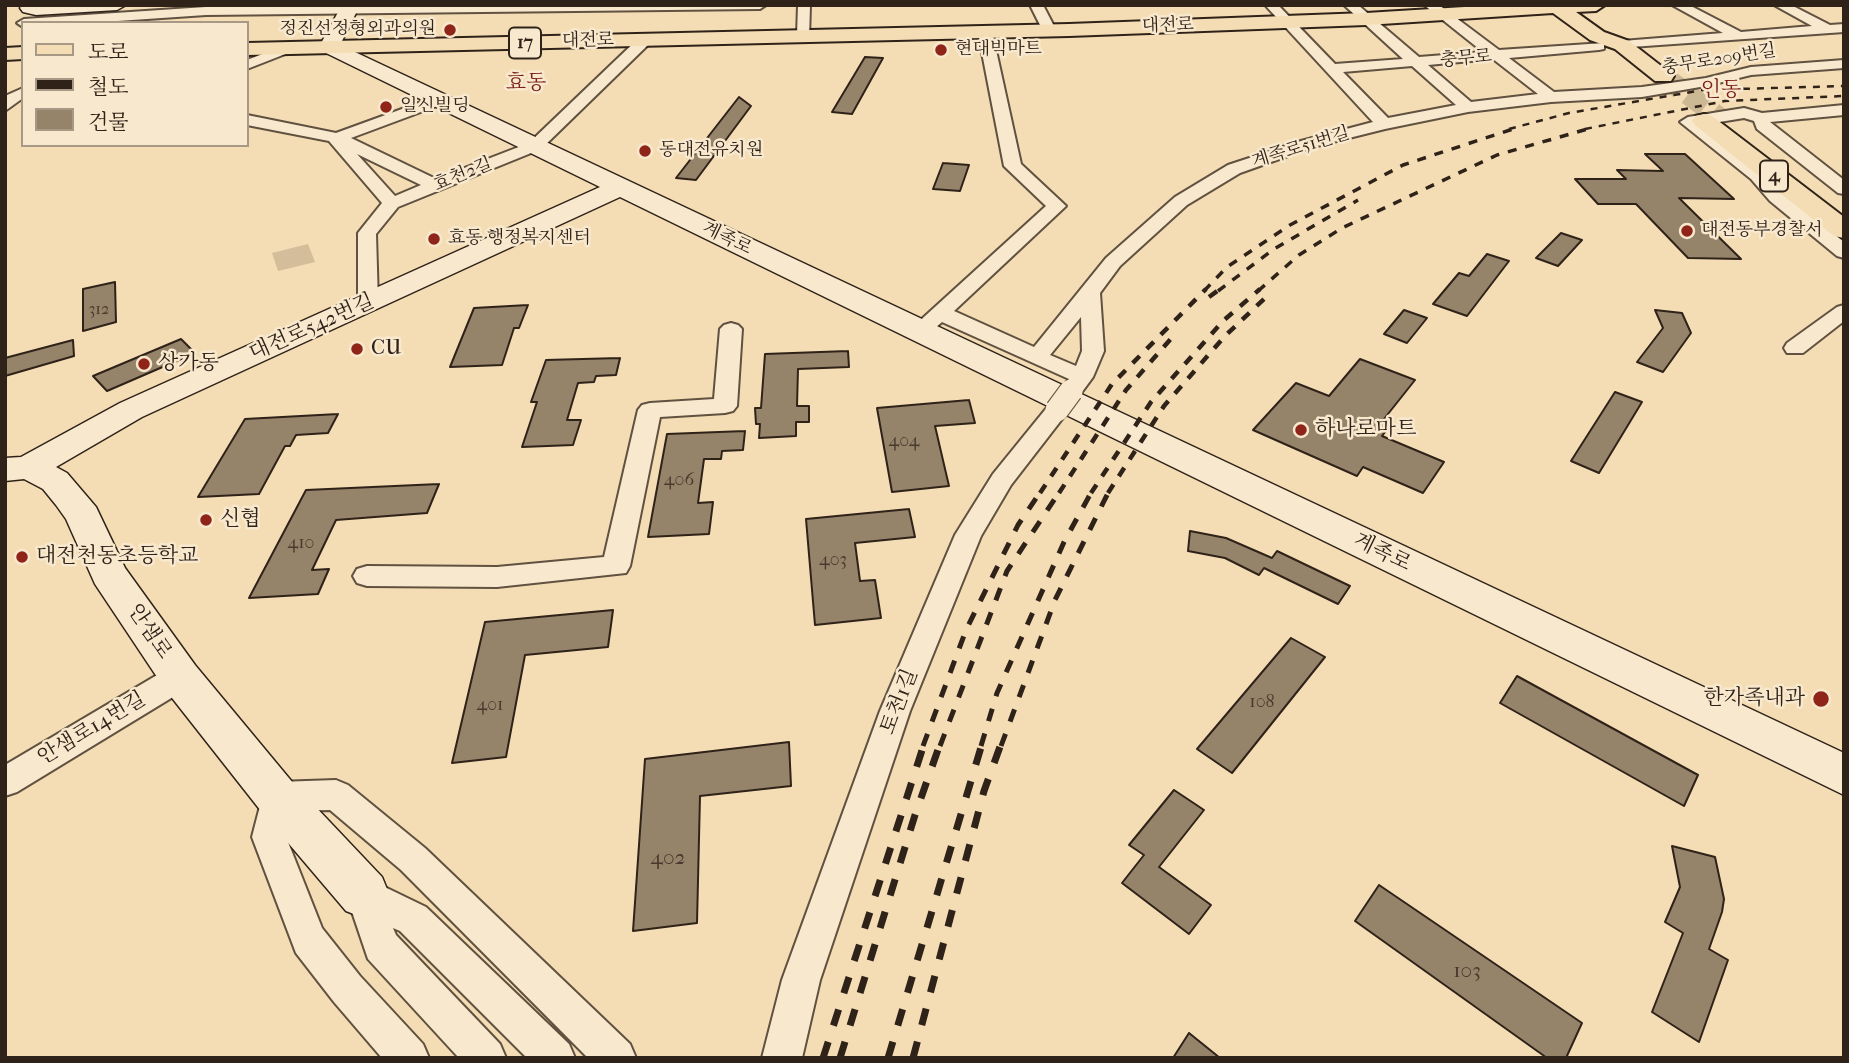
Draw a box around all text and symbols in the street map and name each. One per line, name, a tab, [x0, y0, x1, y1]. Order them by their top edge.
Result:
street label: 대전로	[1142, 14, 1194, 38]
place label: 정진선정형외과의원	[280, 19, 436, 41]
legend	[21, 21, 248, 147]
marker: 정진선정형외과의원	[442, 22, 458, 38]
road number: 17	[509, 28, 541, 58]
street label: 대전로	[562, 30, 614, 52]
place label: 현대빅마트	[955, 39, 1042, 61]
text: 도로	[88, 40, 129, 64]
street label: 충무로209번길	[1660, 40, 1778, 80]
marker: 현대빅마트	[933, 42, 949, 58]
street label: 충무로	[1439, 46, 1493, 72]
district label: 효동	[506, 71, 546, 97]
text: 철도	[88, 75, 129, 99]
district label: 인동	[1701, 78, 1741, 104]
place label: 일신빌딩	[400, 96, 470, 118]
marker: 일신빌딩	[378, 99, 394, 115]
text: 건물	[88, 110, 129, 134]
street label: 계족로51번길	[1249, 123, 1353, 173]
place label: 동대전유치원	[659, 140, 763, 162]
marker: 동대전유치원	[637, 143, 653, 159]
street label: 효천2길	[430, 153, 496, 197]
road number: 4	[1760, 160, 1788, 192]
street label: 계족로	[699, 218, 755, 260]
place label: 대전동부경찰서	[1701, 220, 1823, 242]
marker: 대전동부경찰서	[1679, 223, 1695, 239]
place label: 효동 행정복지센터	[448, 228, 591, 250]
marker: 효동 행정복지센터	[426, 231, 442, 247]
street label: 대전로542번길	[246, 289, 378, 367]
house number: 312	[89, 300, 109, 320]
place label: CU	[371, 336, 401, 362]
marker: CU	[349, 341, 365, 357]
place label: 상가동	[158, 351, 219, 377]
marker: 상가동	[136, 356, 152, 372]
place label: 하나로마트	[1315, 417, 1416, 443]
marker: 하나로마트	[1293, 422, 1309, 438]
house number: 404	[889, 431, 919, 453]
house number: 406	[664, 470, 694, 492]
place label: 신협	[220, 507, 261, 533]
marker: 신협	[198, 512, 214, 528]
street label: 계족로	[1349, 528, 1415, 578]
house number: 410	[288, 533, 314, 555]
place label: 대전천동초등학교	[36, 544, 198, 570]
marker: 대전천동초등학교	[14, 549, 30, 565]
house number: 403	[819, 550, 847, 572]
street label: 안샘로	[122, 600, 176, 664]
street label: 토천1길	[876, 666, 924, 738]
place label: 한가족내과	[1704, 686, 1805, 712]
street label: 안샘로14번길	[34, 687, 150, 771]
marker: 한가족내과	[1811, 689, 1831, 709]
house number: 108	[1249, 692, 1275, 714]
house number: 401	[477, 695, 503, 717]
house number: 402	[651, 846, 685, 872]
house number: 103	[1453, 959, 1481, 985]

